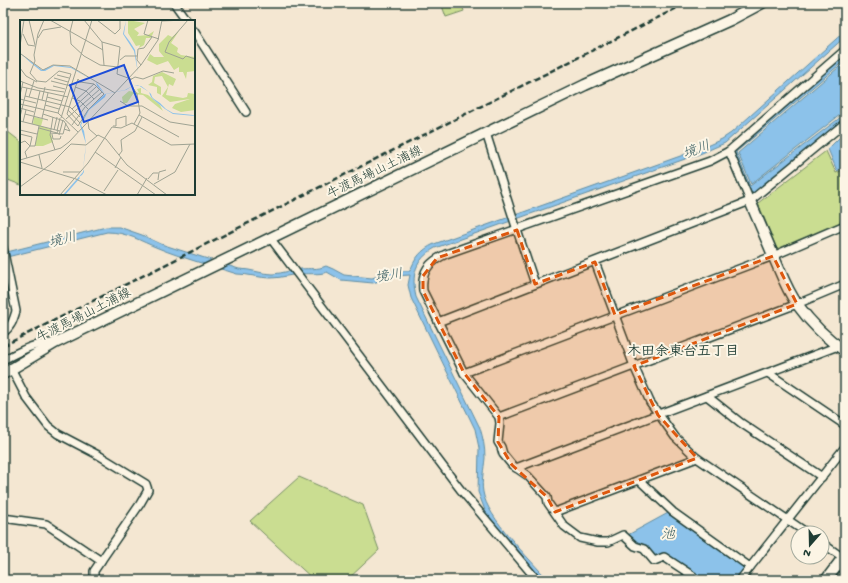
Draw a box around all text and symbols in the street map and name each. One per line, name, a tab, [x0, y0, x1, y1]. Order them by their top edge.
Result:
inset map	[20, 20, 195, 195]
water label: 境川	[681, 137, 713, 164]
street label: 牛渡馬場山土浦線	[325, 142, 426, 203]
water label: 境川	[47, 228, 79, 253]
water label: 境川	[374, 265, 404, 288]
street label: 牛渡馬場山土浦線	[34, 284, 135, 346]
district label: 木田余東台五丁目	[627, 344, 739, 361]
north arrow	[790, 525, 830, 565]
water label: 池	[661, 527, 676, 544]
text: N	[802, 546, 813, 559]

